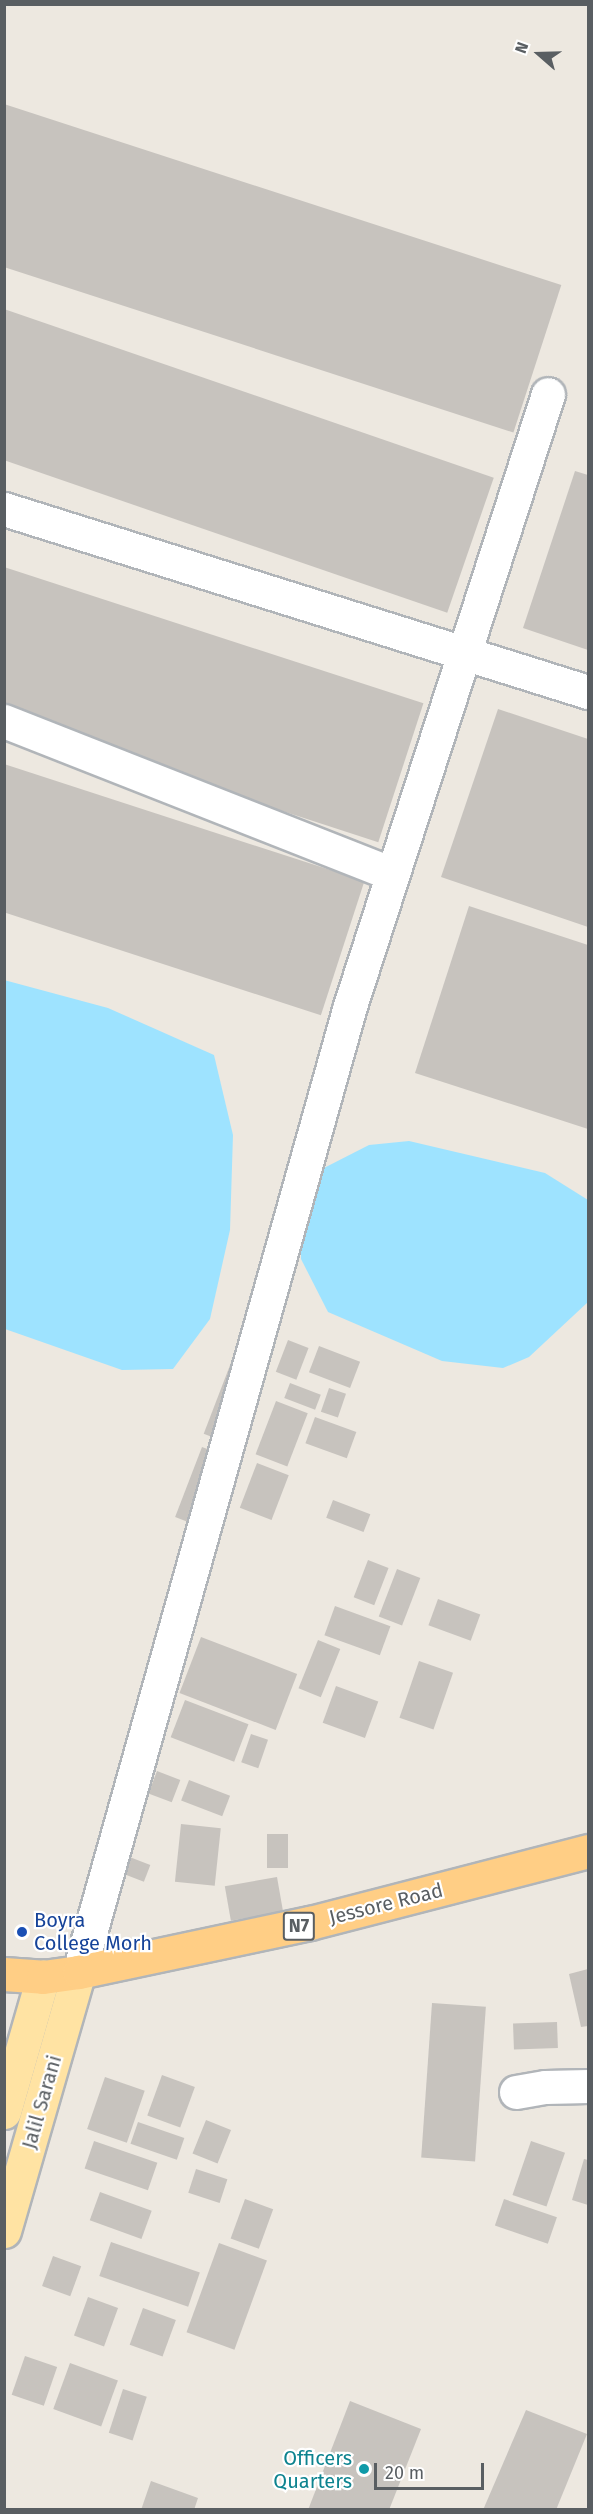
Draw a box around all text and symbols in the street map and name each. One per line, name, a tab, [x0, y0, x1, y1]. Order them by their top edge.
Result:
north arrow	[509, 24, 569, 84]
text: N	[511, 39, 532, 56]
street label: Jessore Road	[327, 1878, 445, 1930]
place label: Boyra College Morh	[34, 1908, 152, 1955]
road number: N7	[282, 1911, 316, 1941]
marker: Boyra College Morh	[15, 1925, 29, 1939]
street label: Jalil Sarani	[17, 2052, 67, 2152]
place label: Officers Quarters	[273, 2446, 352, 2493]
scale bar	[377, 2451, 486, 2489]
marker: Officers Quarters	[357, 2462, 371, 2476]
text: 20 m	[385, 2462, 424, 2484]

